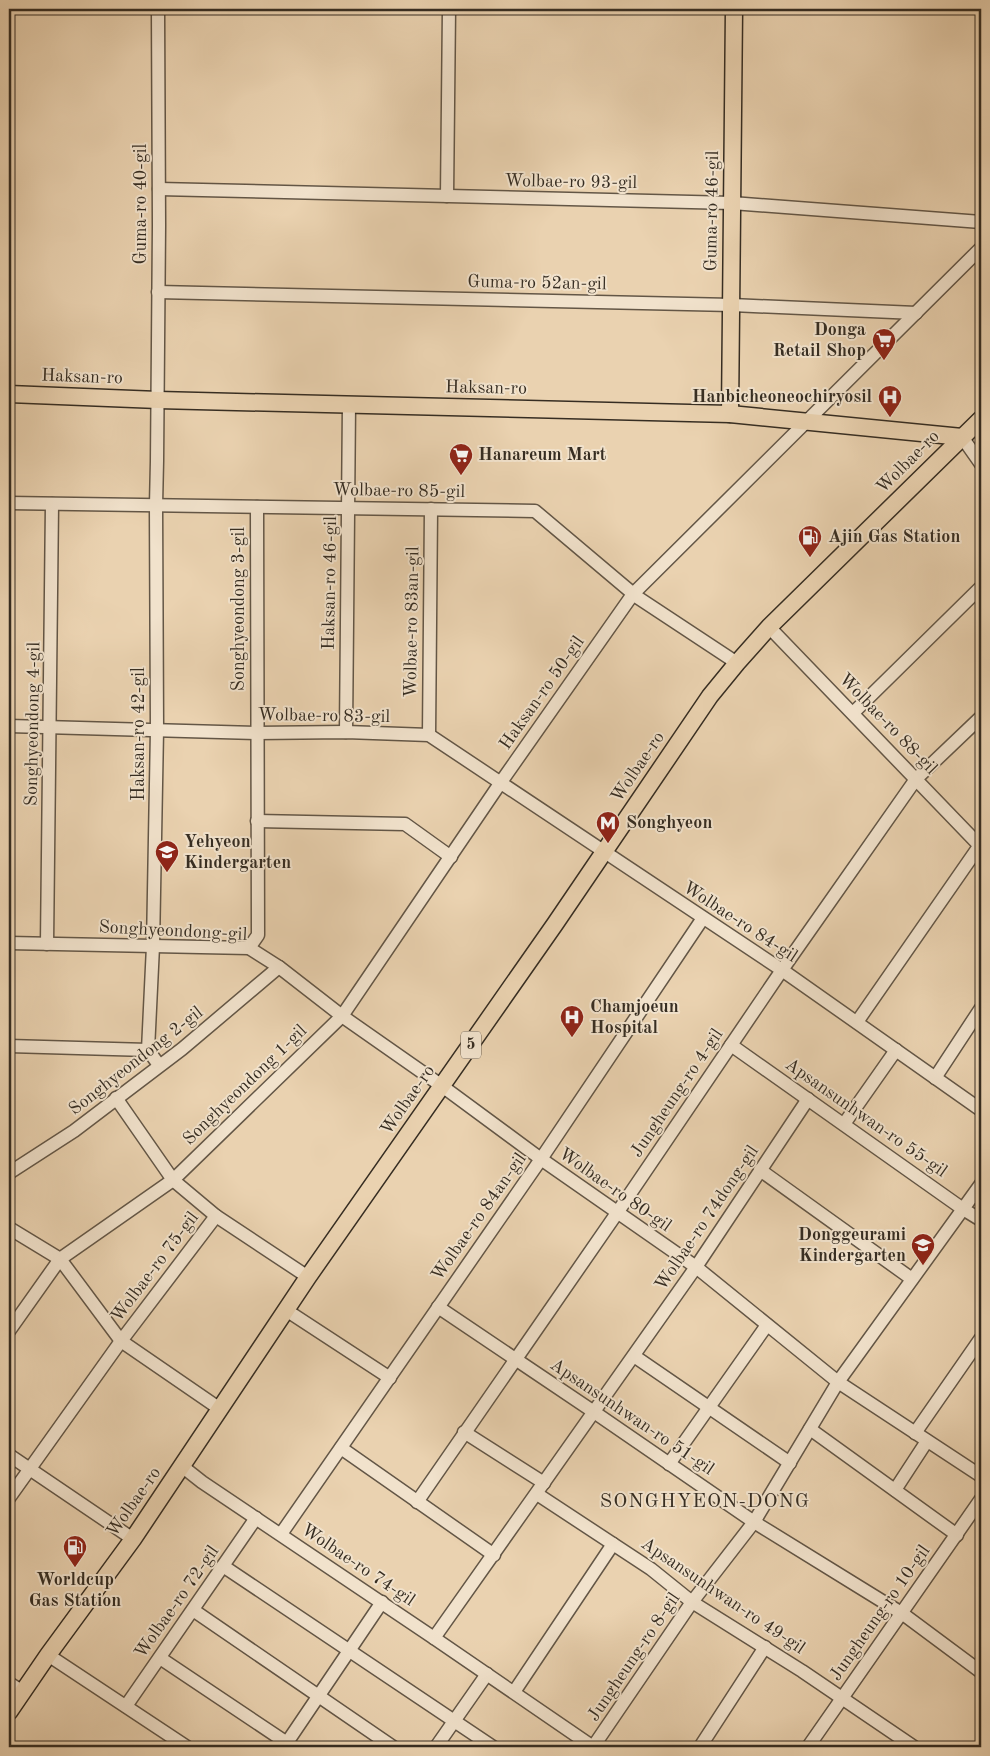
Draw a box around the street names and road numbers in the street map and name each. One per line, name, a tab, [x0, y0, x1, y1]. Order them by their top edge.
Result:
street label: Guma-ro 40-gil	[132, 143, 150, 264]
street label: Guma-ro 46-gil	[702, 150, 722, 272]
street label: Wolbae-ro 93-gil	[505, 172, 638, 192]
street label: Guma-ro 52an-gil	[467, 273, 607, 293]
street label: Haksan-ro	[41, 367, 123, 387]
street label: Haksan-ro	[445, 378, 527, 398]
street label: Wolbae-ro	[873, 427, 943, 497]
street label: Wolbae-ro 85-gil	[333, 481, 466, 501]
street label: Haksan-ro 46-gil	[320, 516, 340, 650]
street label: Songhyeondong 3-gil	[230, 527, 248, 691]
street label: Wolbae-ro 83an-gil	[402, 546, 422, 698]
street label: Haksan-ro 50-gil	[496, 633, 588, 753]
street label: Songhyeondong 4-gil	[23, 642, 43, 806]
street label: Haksan-ro 42-gil	[130, 667, 148, 801]
street label: Wolbae-ro 88-gil	[835, 670, 941, 778]
street label: Wolbae-ro 83-gil	[258, 706, 391, 726]
street label: Wolbae-ro	[608, 728, 668, 805]
street label: Wolbae-ro 84-gil	[679, 878, 801, 966]
street label: Songhyeondong-gil	[98, 918, 248, 944]
street label: Songhyeondong 2-gil	[66, 1003, 206, 1119]
street label: Songhyeondong 1-gil	[180, 1021, 310, 1149]
street label: Jungheung-ro 4-gil	[627, 1025, 727, 1160]
road number: 5	[461, 1032, 481, 1058]
street label: Apsansunhwan-ro 55-gil	[782, 1055, 950, 1181]
street label: Wolbae-ro	[378, 1062, 439, 1138]
street label: Wolbae-ro 74dong-gil	[652, 1142, 762, 1294]
street label: Wolbae-ro 80-gil	[555, 1145, 675, 1235]
street label: Wolbae-ro 84an-gil	[428, 1150, 530, 1284]
street label: Wolbae-ro 75-gil	[108, 1209, 202, 1325]
street label: Apsansunhwan-ro 51-gil	[547, 1355, 717, 1479]
street label: Wolbae-ro	[104, 1464, 165, 1540]
street label: Wolbae-ro 74-gil	[298, 1520, 418, 1610]
street label: Apsansunhwan-ro 49-gil	[638, 1534, 808, 1658]
street label: Wolbae-ro 72-gil	[132, 1542, 222, 1662]
street label: Jungheung-ro 10-gil	[826, 1542, 934, 1684]
street label: Jungheung-ro 8-gil	[584, 1589, 684, 1724]

